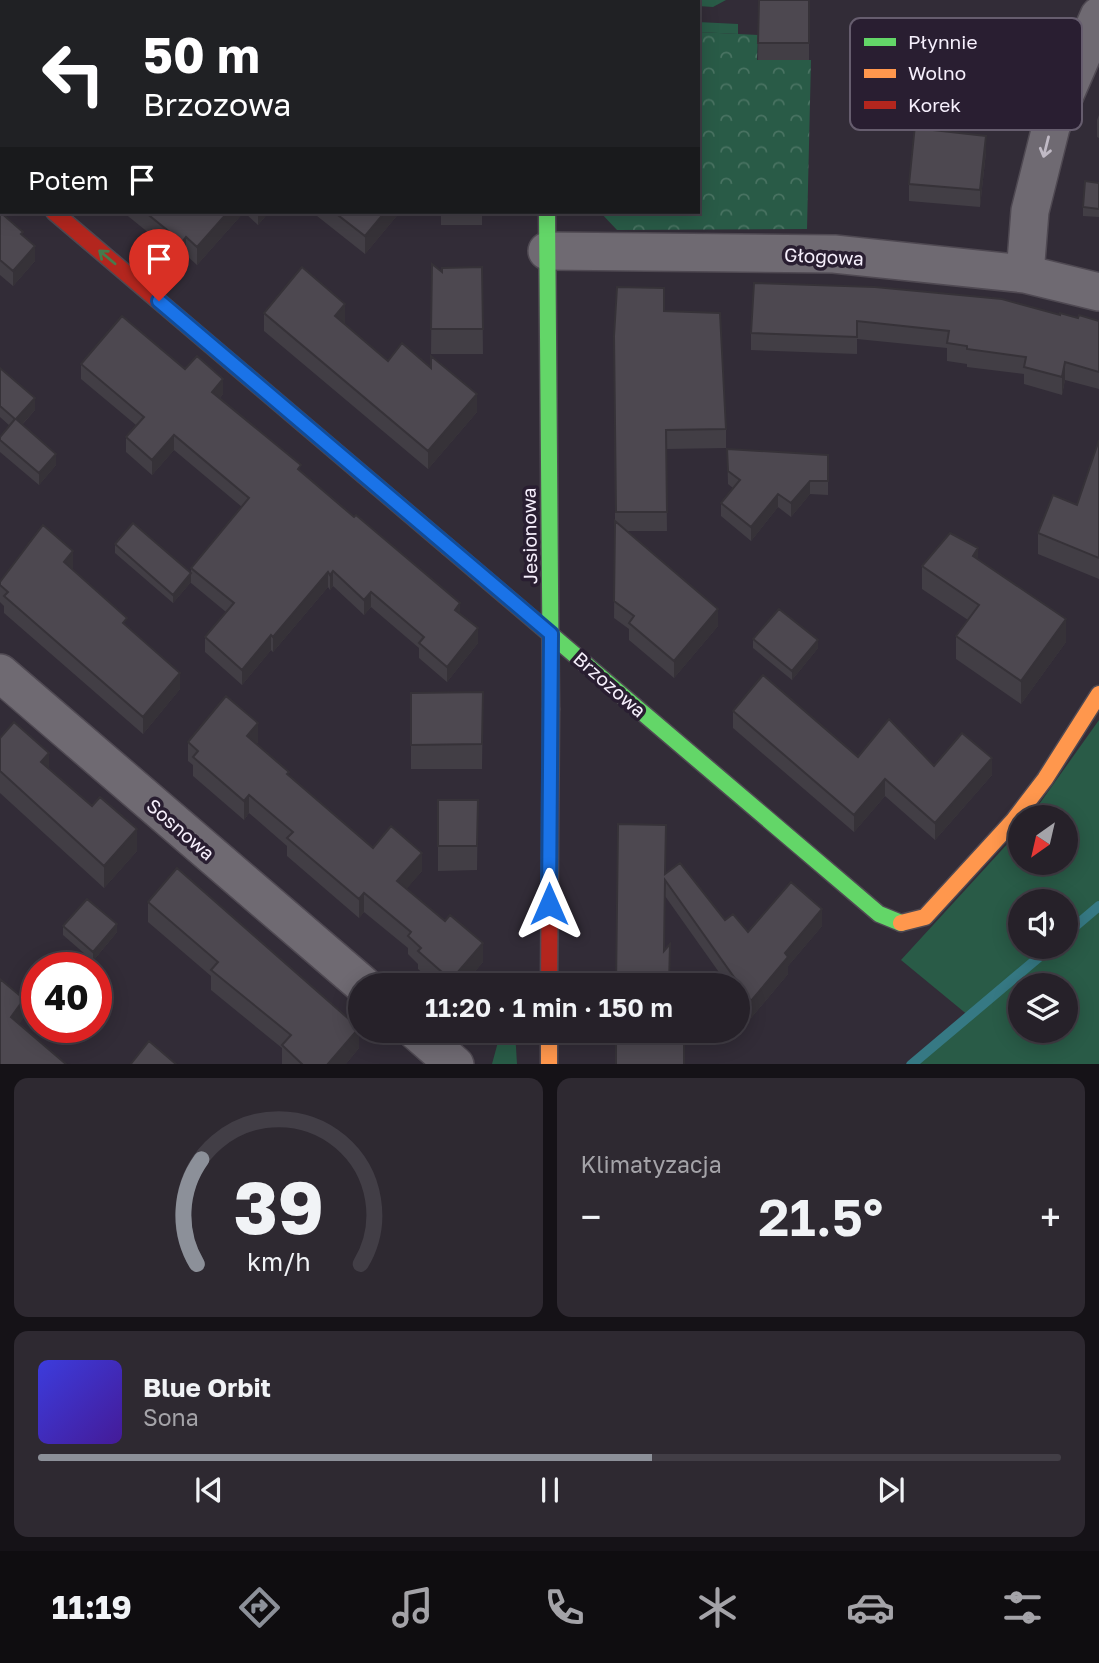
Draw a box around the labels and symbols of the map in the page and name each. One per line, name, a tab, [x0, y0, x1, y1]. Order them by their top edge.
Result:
legend	[850, 18, 1082, 130]
text: Płynnie	[908, 30, 977, 53]
text: Wolno	[908, 61, 966, 84]
text: Korek	[908, 93, 961, 116]
one-way arrow	[1039, 135, 1052, 158]
pin	[129, 229, 189, 301]
street label: Głogowa	[783, 242, 865, 270]
one-way arrow	[98, 249, 116, 265]
street label: Jesionowa	[517, 487, 541, 585]
street label: Brzozowa	[569, 646, 651, 722]
street label: Sosnowa	[142, 793, 220, 865]
north arrow	[1008, 805, 1078, 875]
position arrow	[512, 867, 586, 941]
speed limit sign: 40	[21, 952, 112, 1043]

